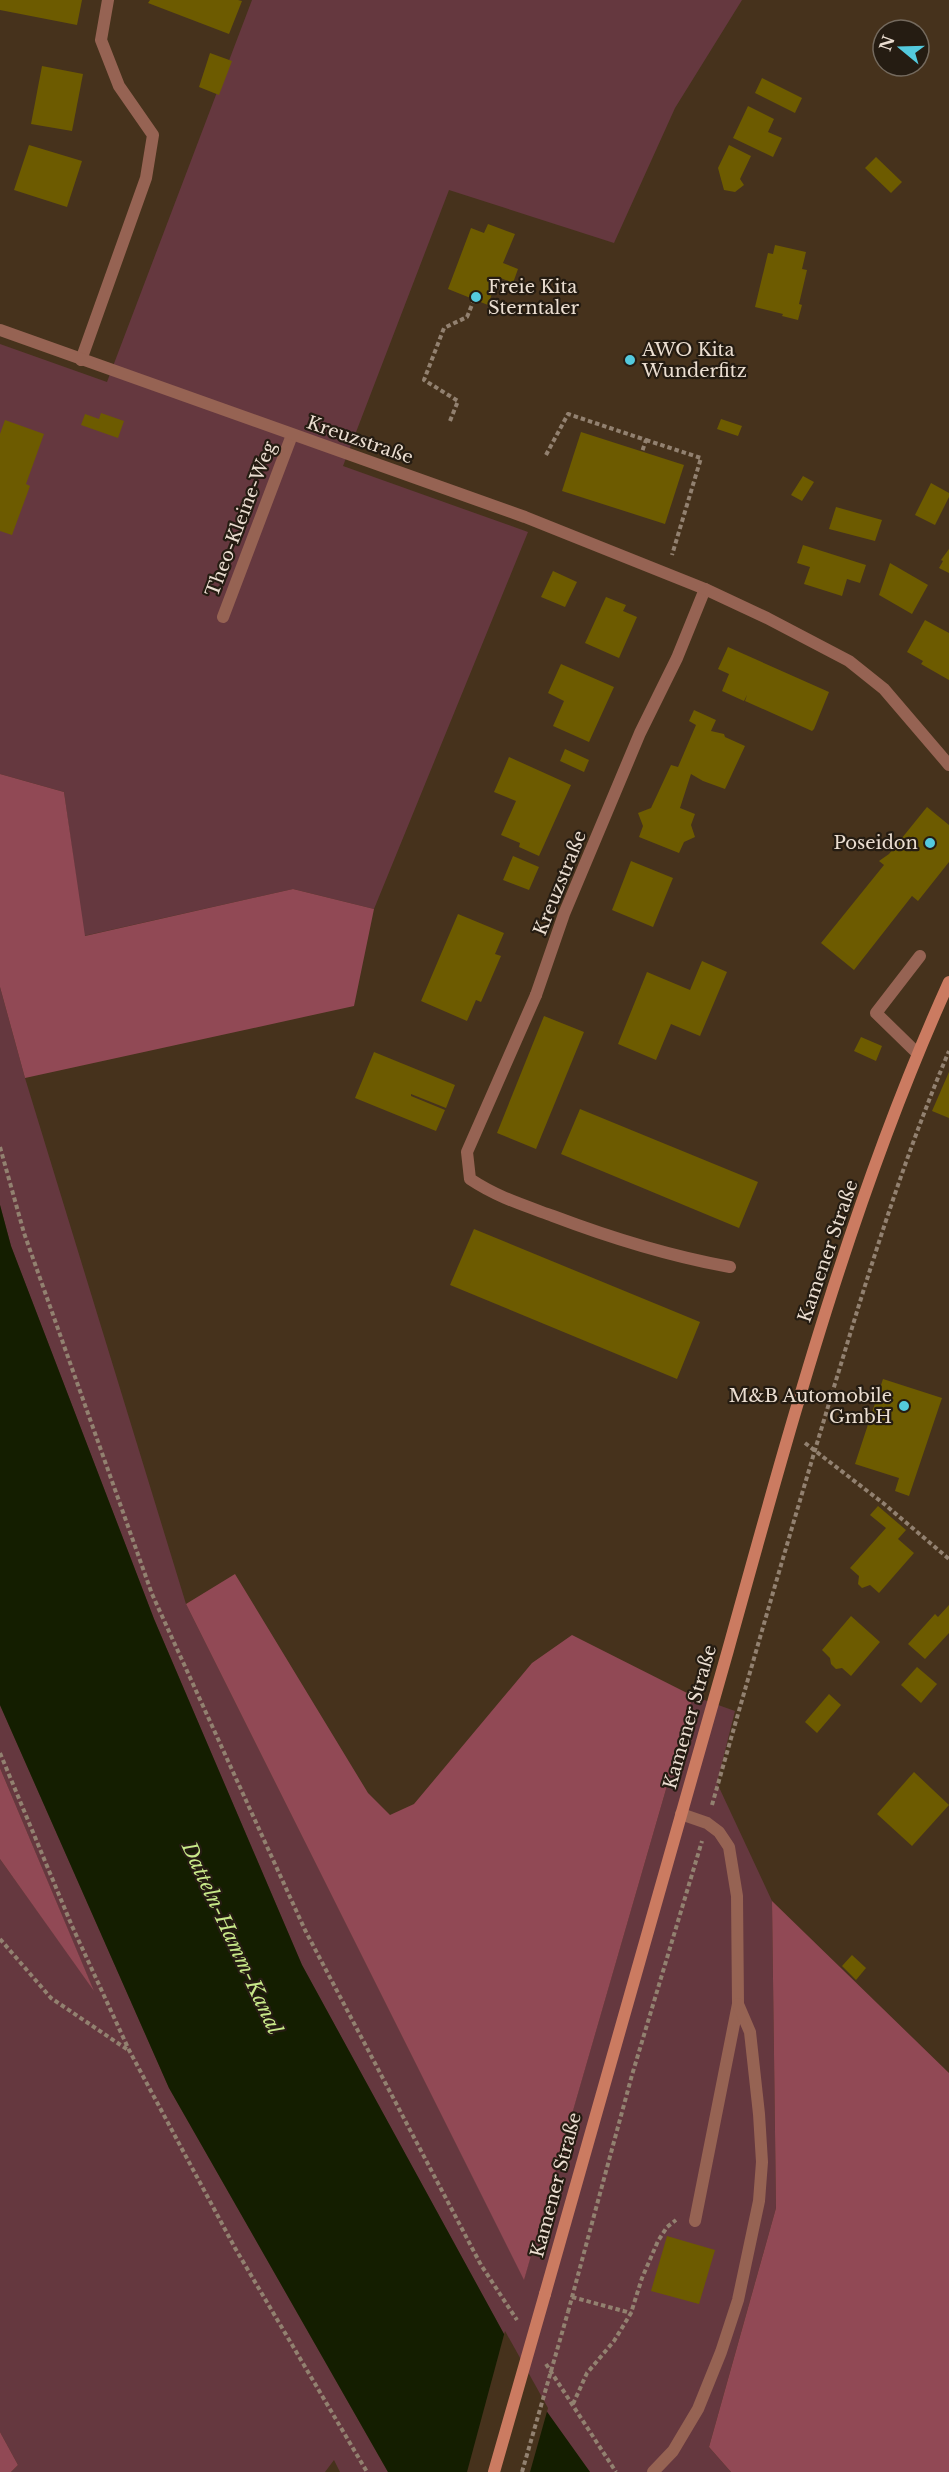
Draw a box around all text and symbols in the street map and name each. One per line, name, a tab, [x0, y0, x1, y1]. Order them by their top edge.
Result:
north arrow	[871, 18, 931, 78]
text: N	[875, 33, 899, 53]
place label: Freie Kita Sterntaler	[488, 276, 580, 319]
marker: Freie Kita Sterntaler	[469, 290, 483, 304]
place label: AWO Kita Wunderfitz	[641, 339, 747, 382]
marker: AWO Kita Wunderfitz	[623, 353, 637, 367]
street label: Kreuzstraße	[304, 412, 416, 468]
street label: Theo-Kleine-Weg	[201, 438, 281, 600]
street label: Kreuzstraße	[529, 827, 591, 939]
place label: Poseidon	[833, 832, 918, 854]
marker: Poseidon	[923, 836, 937, 850]
street label: Kamener Straße	[793, 1177, 863, 1325]
place label: M&B Automobile GmbH	[729, 1385, 892, 1428]
marker: M&B Automobile GmbH	[897, 1399, 911, 1413]
street label: Kamener Straße	[659, 1642, 721, 1792]
water label: Datteln-Hamm-Kanal	[176, 1837, 287, 2039]
street label: Kamener Straße	[526, 2110, 586, 2260]

